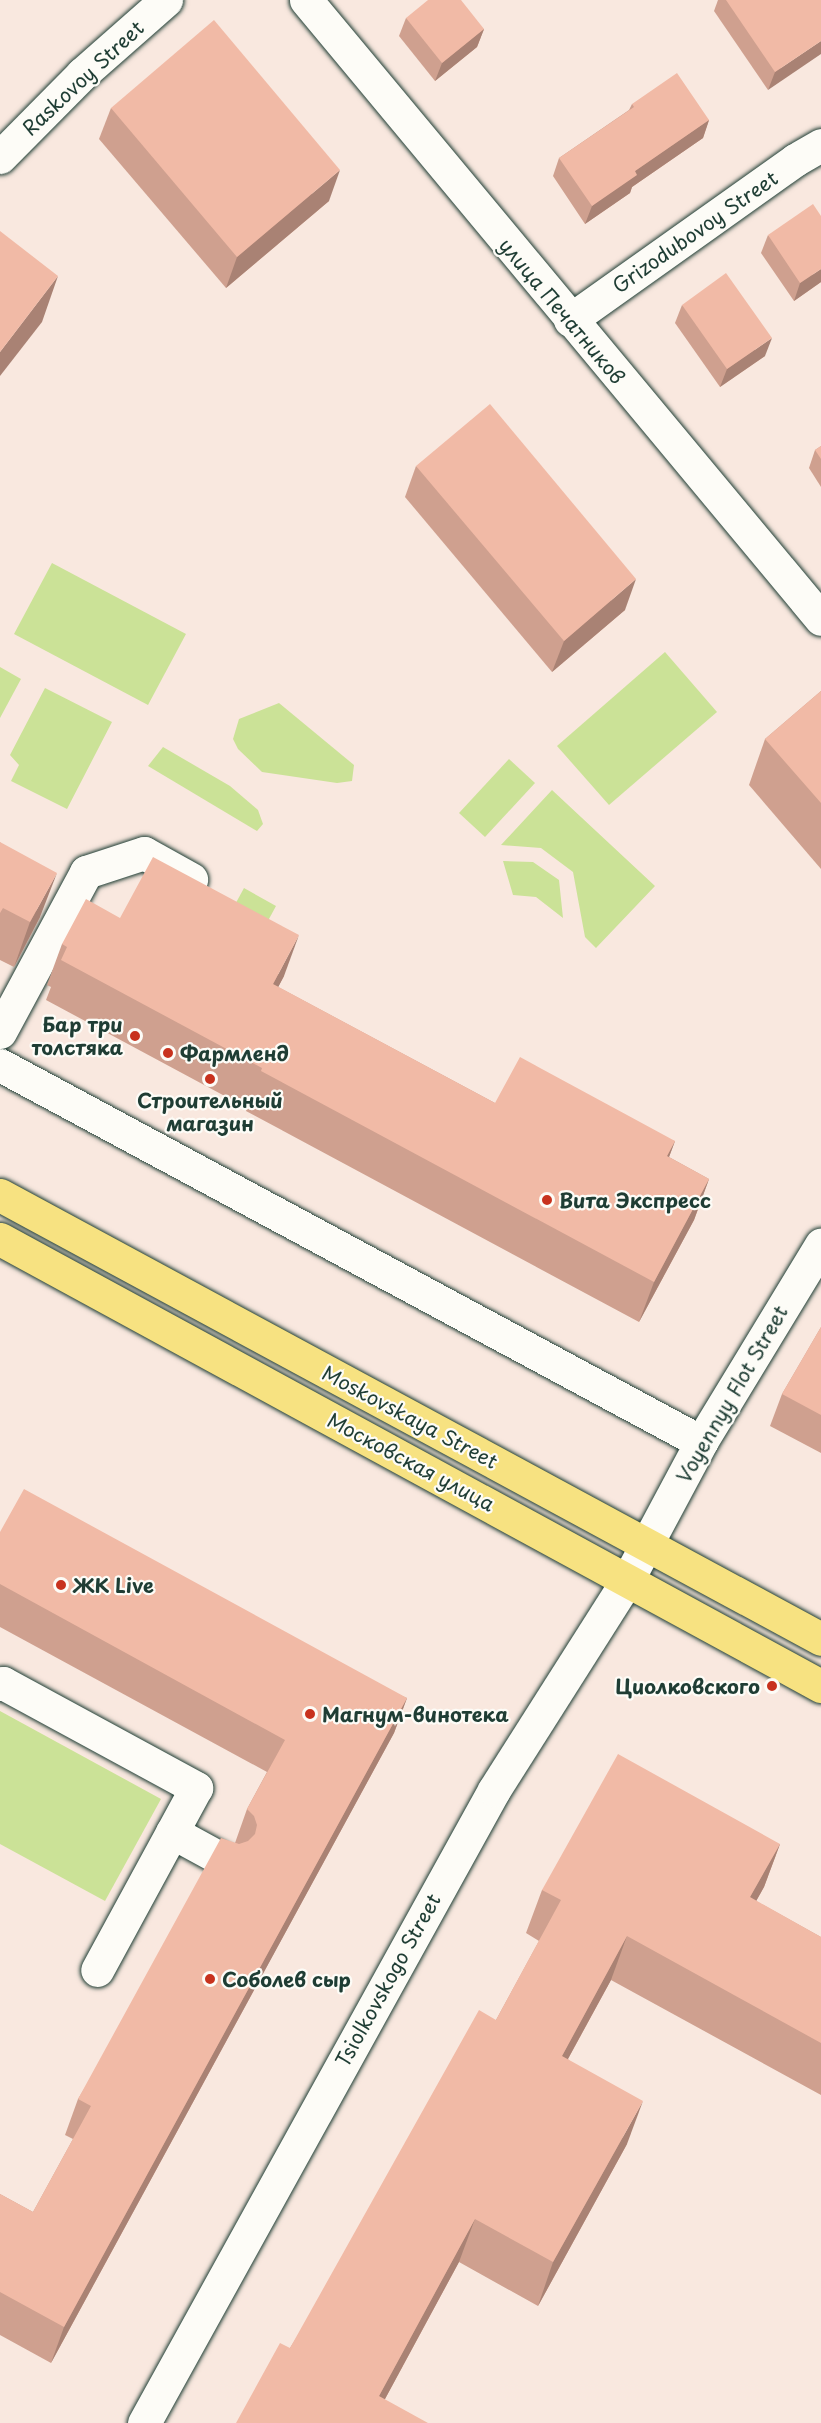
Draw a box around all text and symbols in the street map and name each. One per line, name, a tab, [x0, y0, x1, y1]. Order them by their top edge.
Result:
street label: Raskovoy Street	[17, 15, 149, 141]
street label: Grizodubovoy Street	[608, 166, 782, 298]
street label: улица Печатников	[494, 233, 630, 389]
place label: Бар три толстяка	[32, 1012, 123, 1059]
marker: Бар три толстяка	[128, 1029, 142, 1043]
place label: Фармленд	[180, 1041, 289, 1065]
marker: Фармленд	[161, 1046, 175, 1060]
marker: Строительный магазин	[203, 1072, 217, 1086]
place label: Строительный магазин	[137, 1088, 283, 1135]
place label: Вита Экспресс	[559, 1188, 711, 1212]
marker: Вита Экспресс	[540, 1193, 554, 1207]
street label: Voyennyy Flot Street	[671, 1301, 793, 1487]
street label: Moskovskaya Street	[318, 1360, 502, 1474]
street label: Московская улица	[323, 1408, 499, 1516]
place label: ЖК Live	[73, 1573, 155, 1597]
marker: ЖК Live	[54, 1578, 68, 1592]
place label: Циолковского	[615, 1674, 760, 1698]
marker: Циолковского	[765, 1679, 779, 1693]
place label: Магнум-винотека	[322, 1702, 509, 1726]
marker: Магнум-винотека	[303, 1707, 317, 1721]
street label: Tsiolkovskogo Street	[330, 1889, 446, 2071]
place label: Соболев сыр	[222, 1967, 351, 1991]
marker: Соболев сыр	[203, 1972, 217, 1986]

